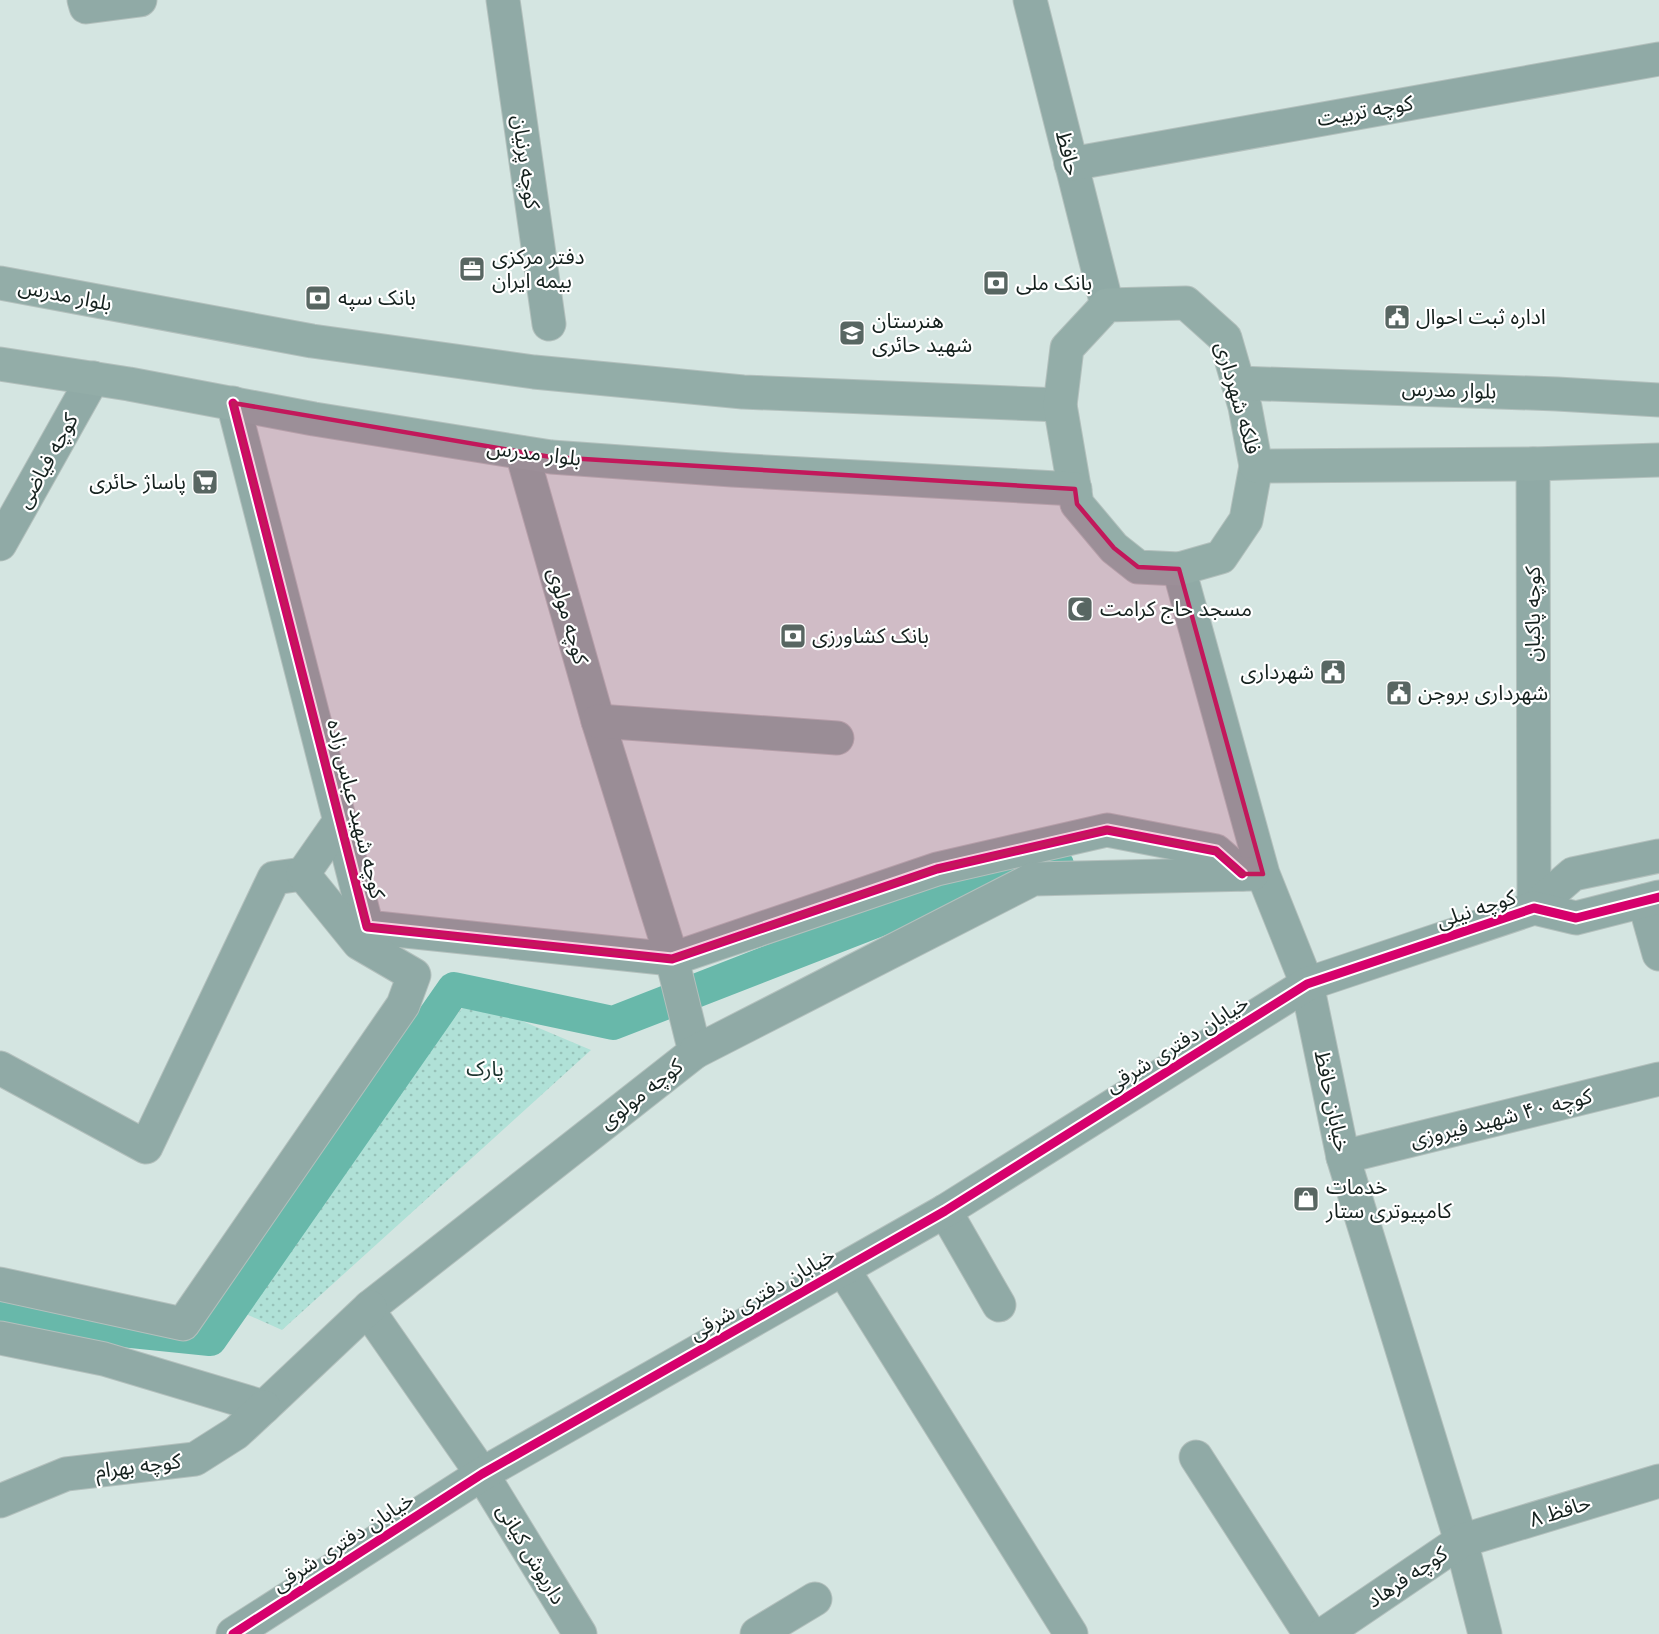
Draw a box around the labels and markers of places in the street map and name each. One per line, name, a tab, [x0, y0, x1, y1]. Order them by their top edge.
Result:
place label: دفتر مرکزی بیمه ایران	[492, 243, 585, 295]
office icon: دفتر مرکزی بیمه ایران	[457, 254, 487, 284]
bank icon: بانک ملی	[981, 268, 1011, 298]
place label: بانک ملی	[1016, 269, 1092, 297]
bank icon: بانک سپه	[303, 283, 333, 313]
place label: بانک سپه	[338, 284, 416, 312]
public building icon: اداره ثبت احوال	[1382, 302, 1412, 332]
place label: اداره ثبت احوال	[1416, 303, 1546, 331]
place label: هنرستان شهید حائری	[872, 307, 972, 359]
school or university icon: هنرستان شهید حائری	[837, 318, 867, 348]
supermarket icon: پاساژ حائری	[190, 467, 220, 497]
place label: پاساژ حائری	[89, 468, 186, 496]
mosque icon: مسجد حاج کرامت	[1065, 594, 1095, 624]
place label: مسجد حاج کرامت	[1100, 595, 1252, 624]
bank icon: بانک کشاورزی	[778, 621, 808, 651]
place label: بانک کشاورزی	[812, 622, 929, 650]
public building icon: شهرداری	[1318, 657, 1348, 687]
place label: شهرداری	[1241, 658, 1314, 686]
public building icon: شهرداری بروجن	[1384, 678, 1414, 708]
place label: شهرداری بروجن	[1418, 679, 1548, 707]
place label: خدمات کامپیوتری ستار	[1325, 1173, 1452, 1225]
shop icon: خدمات کامپیوتری ستار	[1291, 1184, 1321, 1214]

